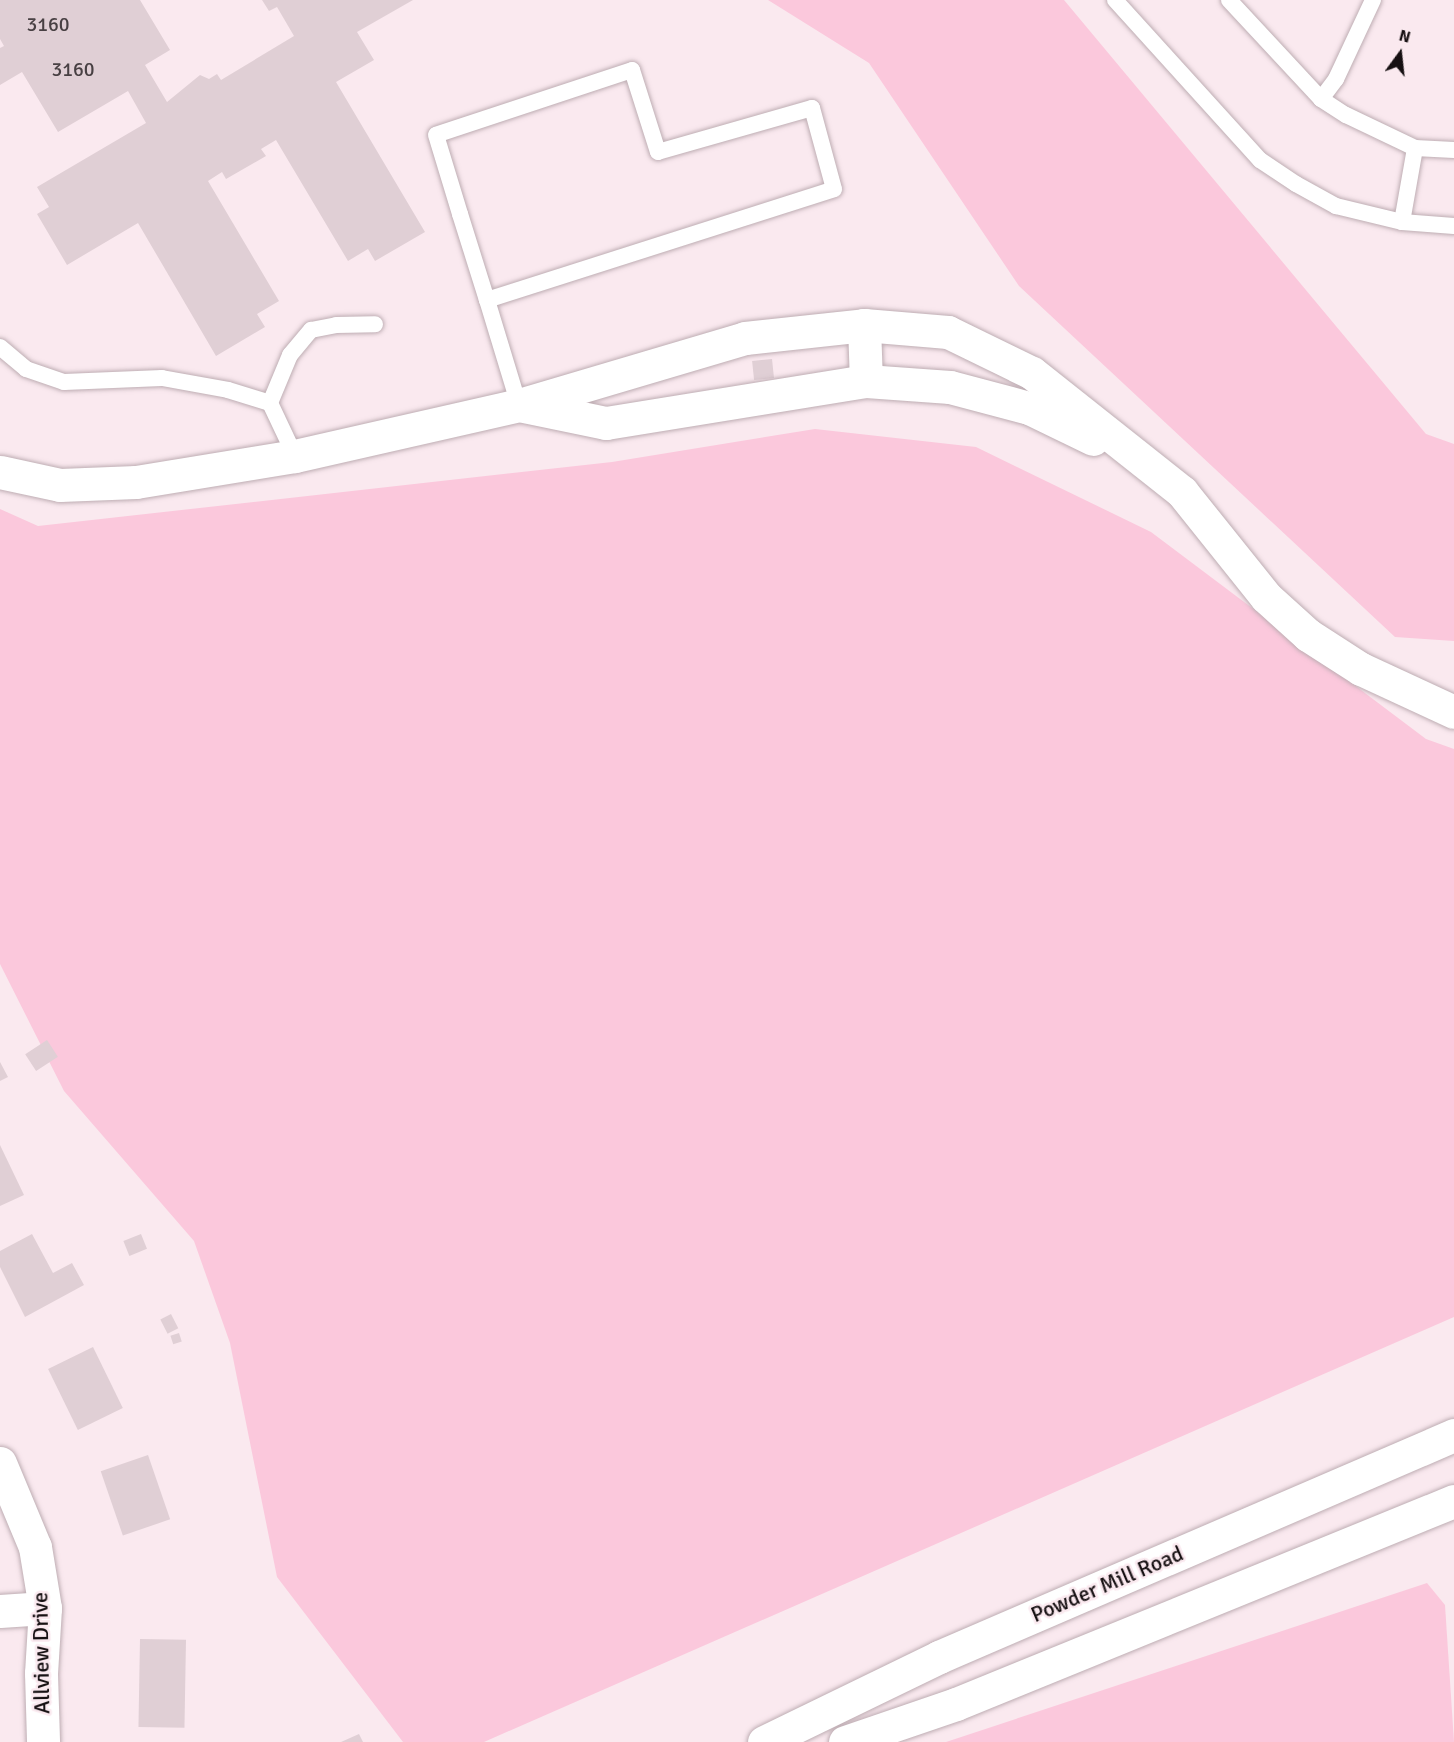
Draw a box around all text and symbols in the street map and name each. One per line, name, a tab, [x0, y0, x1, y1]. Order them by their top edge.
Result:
house number: 3160	[26, 12, 70, 36]
north arrow	[1370, 24, 1430, 84]
text: N	[1397, 26, 1413, 48]
house number: 3160	[51, 57, 95, 81]
street label: Powder Mill Road	[1027, 1540, 1187, 1628]
street label: Allview Drive	[27, 1592, 55, 1714]

